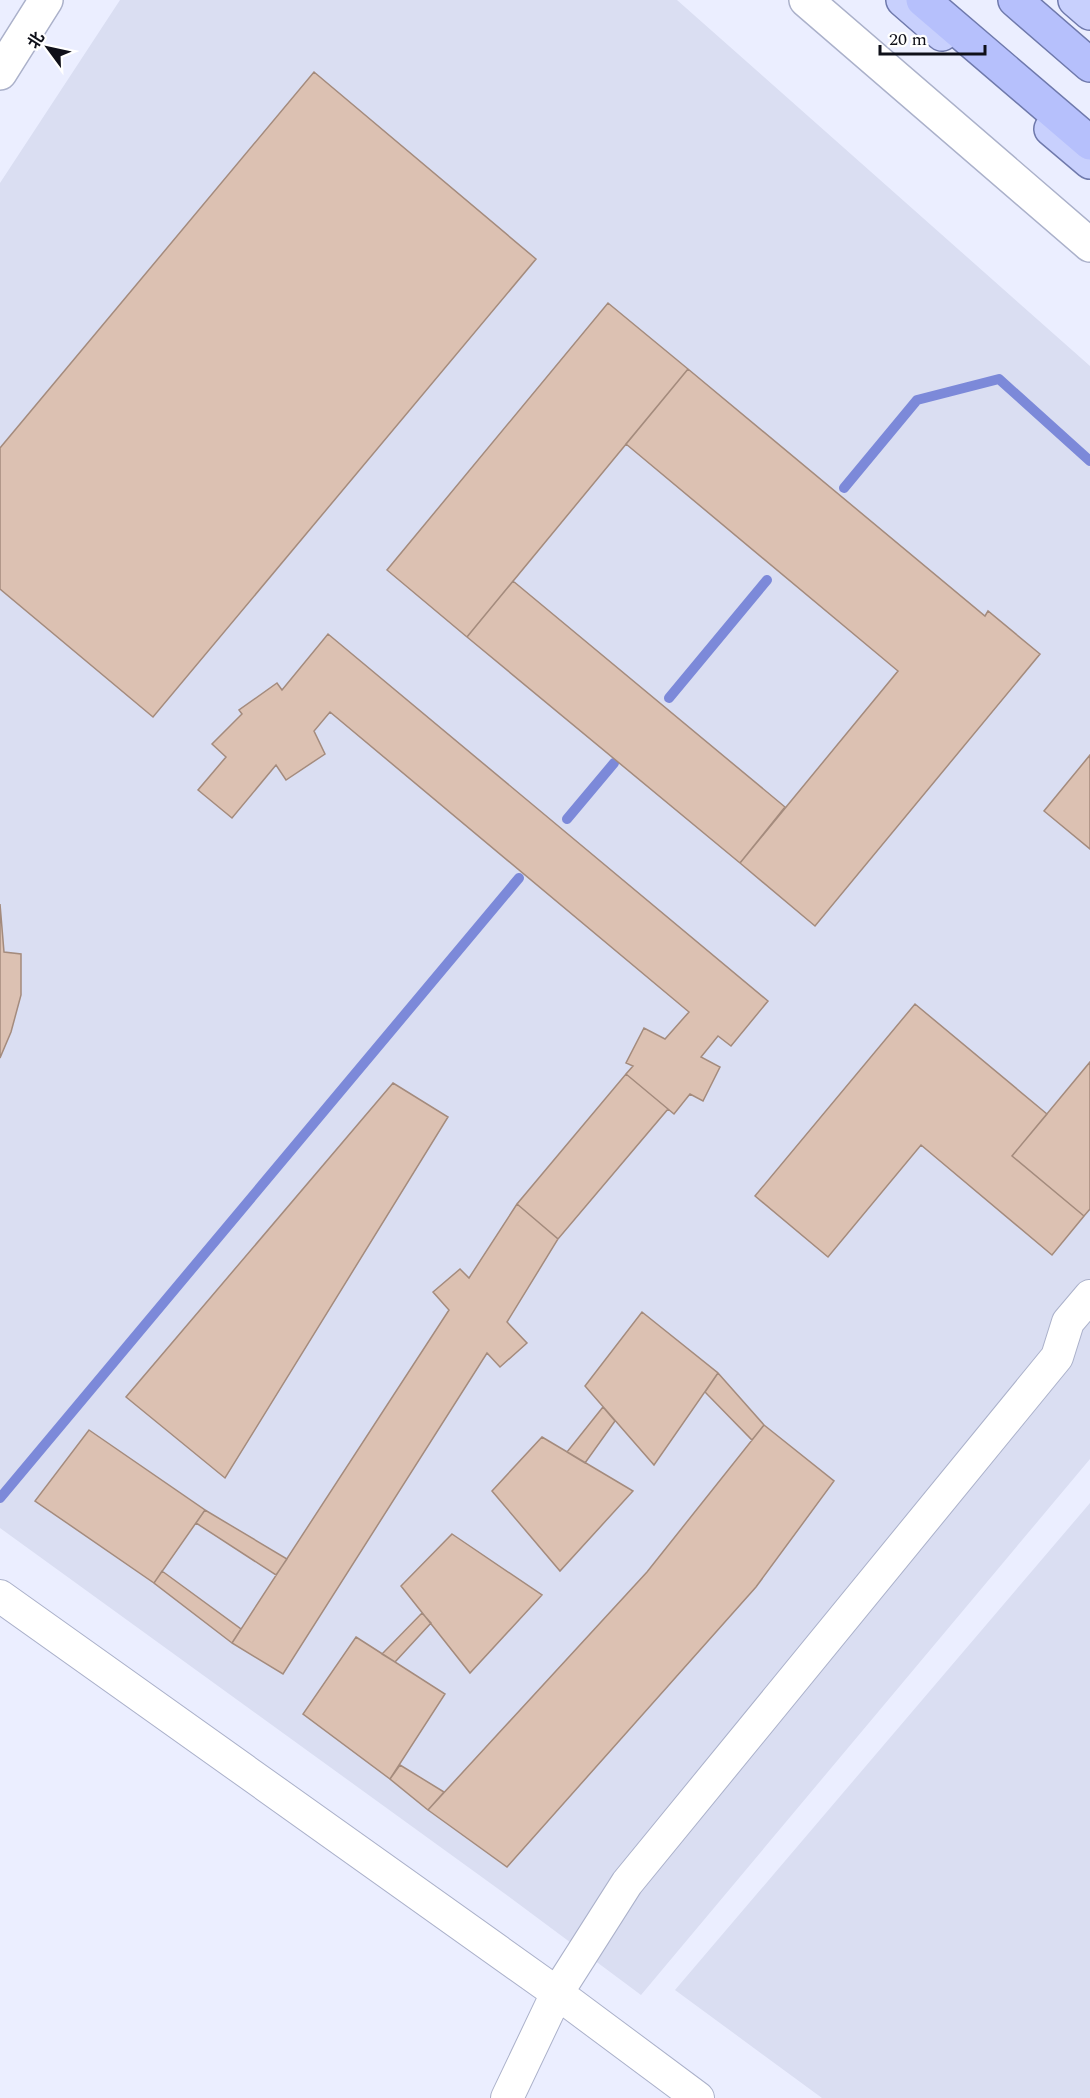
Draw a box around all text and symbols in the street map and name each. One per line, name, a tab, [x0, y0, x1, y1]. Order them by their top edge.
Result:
north arrow	[18, 18, 78, 78]
scale bar	[880, 18, 985, 56]
text: 20 m	[889, 26, 927, 53]
text: 北	[22, 27, 51, 54]

